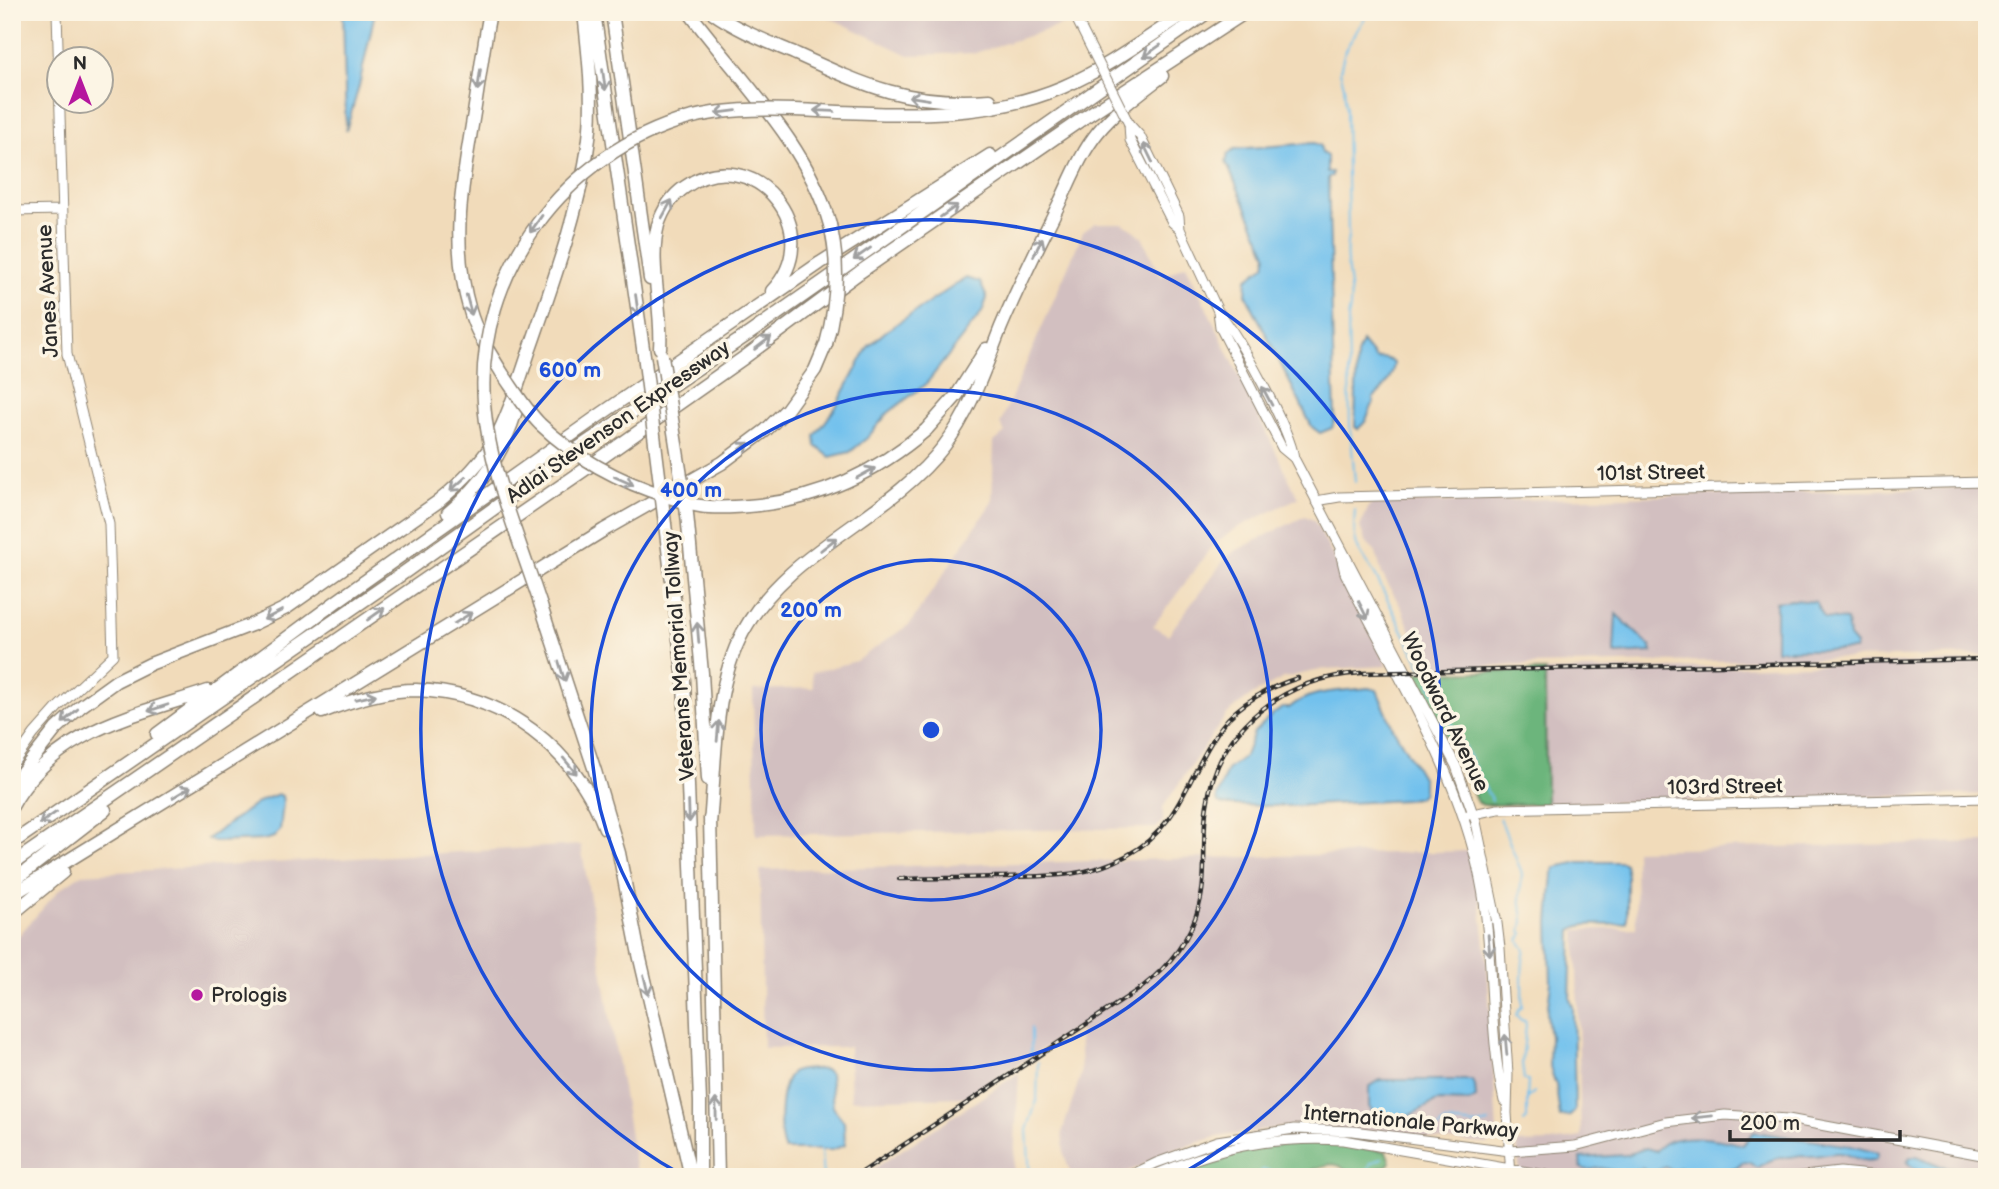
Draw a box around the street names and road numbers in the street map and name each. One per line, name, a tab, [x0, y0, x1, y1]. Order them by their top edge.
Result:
street label: Janes Avenue	[32, 224, 64, 358]
street label: Adlai Stevenson Expressway	[501, 335, 735, 509]
street label: 101st Street	[1597, 460, 1706, 486]
street label: Veterans Memorial Tollway	[658, 530, 700, 782]
street label: Woodward Avenue	[1396, 628, 1494, 796]
street label: 103rd Street	[1667, 773, 1784, 801]
street label: Internationale Parkway	[1303, 1100, 1520, 1144]

